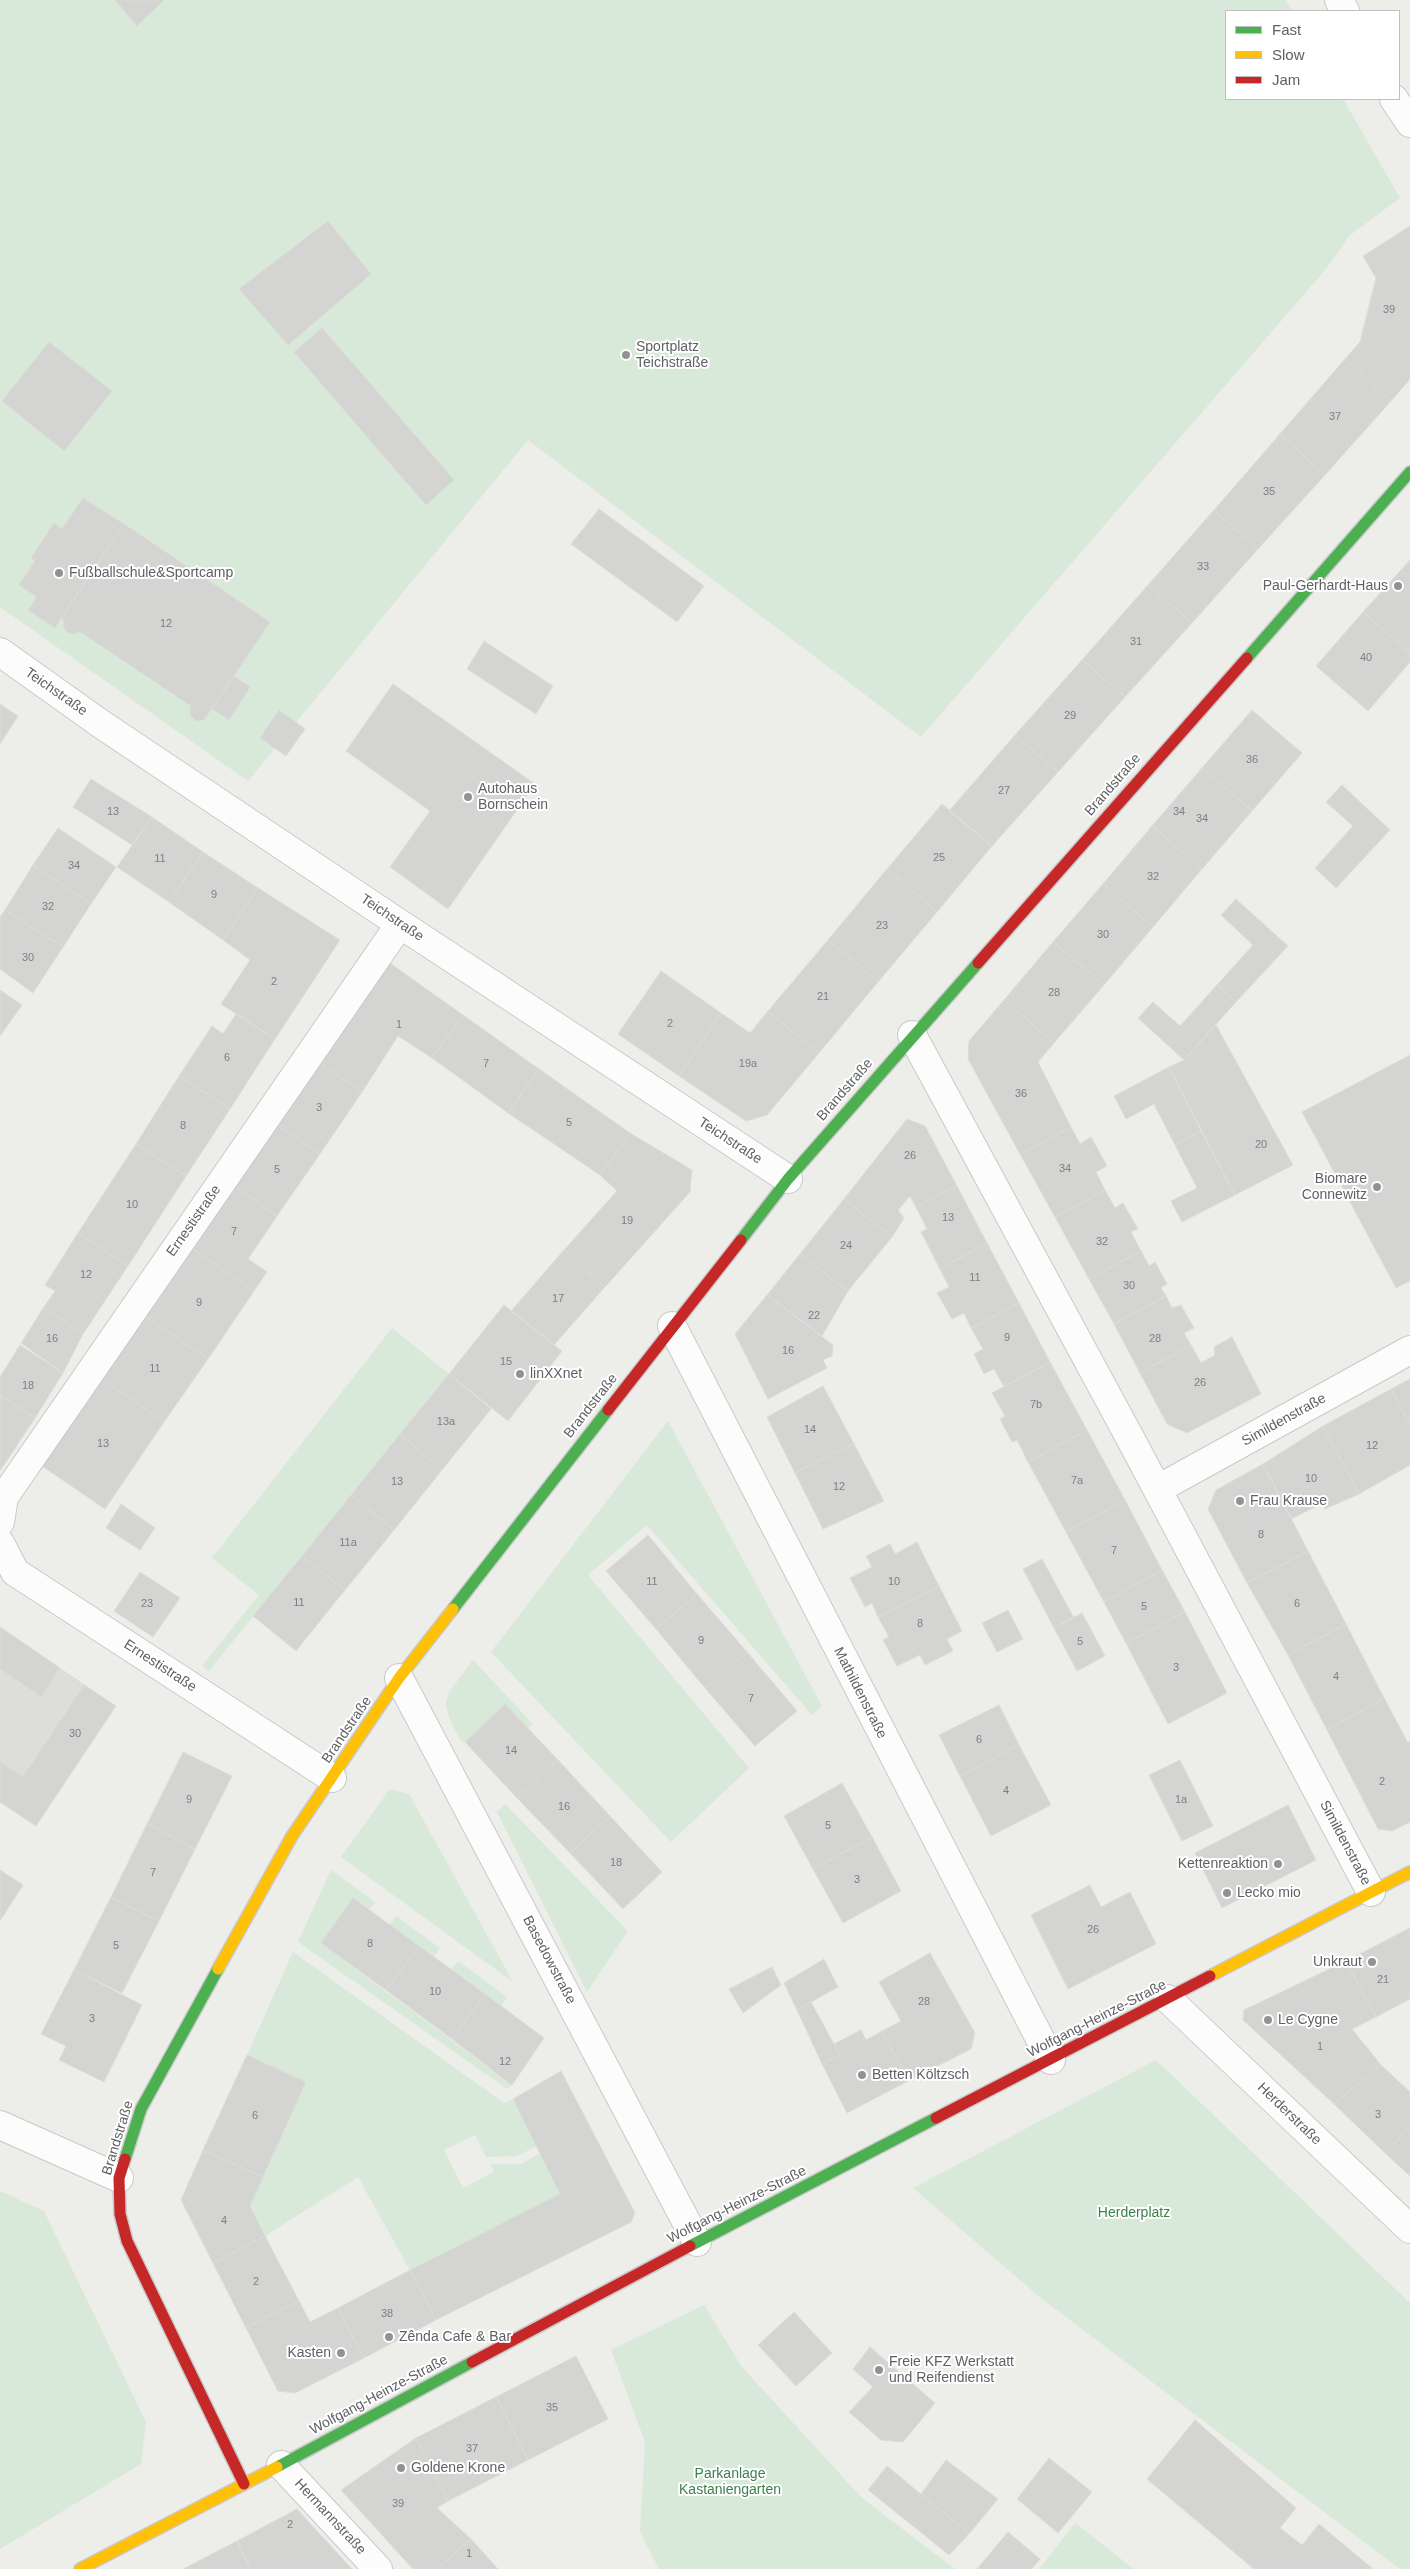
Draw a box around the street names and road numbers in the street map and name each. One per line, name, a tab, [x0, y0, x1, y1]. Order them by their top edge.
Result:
street label: Teichstraße	[22, 664, 90, 720]
street label: Brandstraße	[1081, 750, 1145, 820]
street label: Teichstraße	[357, 891, 427, 945]
street label: Brandstraße	[813, 1055, 877, 1125]
street label: Teichstraße	[695, 1114, 765, 1168]
street label: Ernestistraße	[163, 1182, 225, 1260]
street label: Brandstraße	[561, 1370, 621, 1442]
street label: Simildenstraße	[1239, 1390, 1329, 1450]
street label: Ernestistraße	[121, 1636, 199, 1696]
street label: Mathildenstraße	[830, 1644, 890, 1742]
street label: Brandstraße	[318, 1693, 376, 1767]
street label: Simildenstraße	[1316, 1798, 1374, 1888]
street label: Basedowstraße	[519, 1913, 579, 2007]
street label: Wolfgang-Heinze-Straße	[1025, 1977, 1169, 2061]
street label: Herderstraße	[1254, 2079, 1324, 2149]
street label: Brandstraße	[99, 2099, 137, 2177]
street label: Wolfgang-Heinze-Straße	[665, 2163, 809, 2247]
street label: Wolfgang-Heinze-Straße	[307, 2351, 451, 2439]
street label: Hermannstraße	[291, 2476, 369, 2558]

